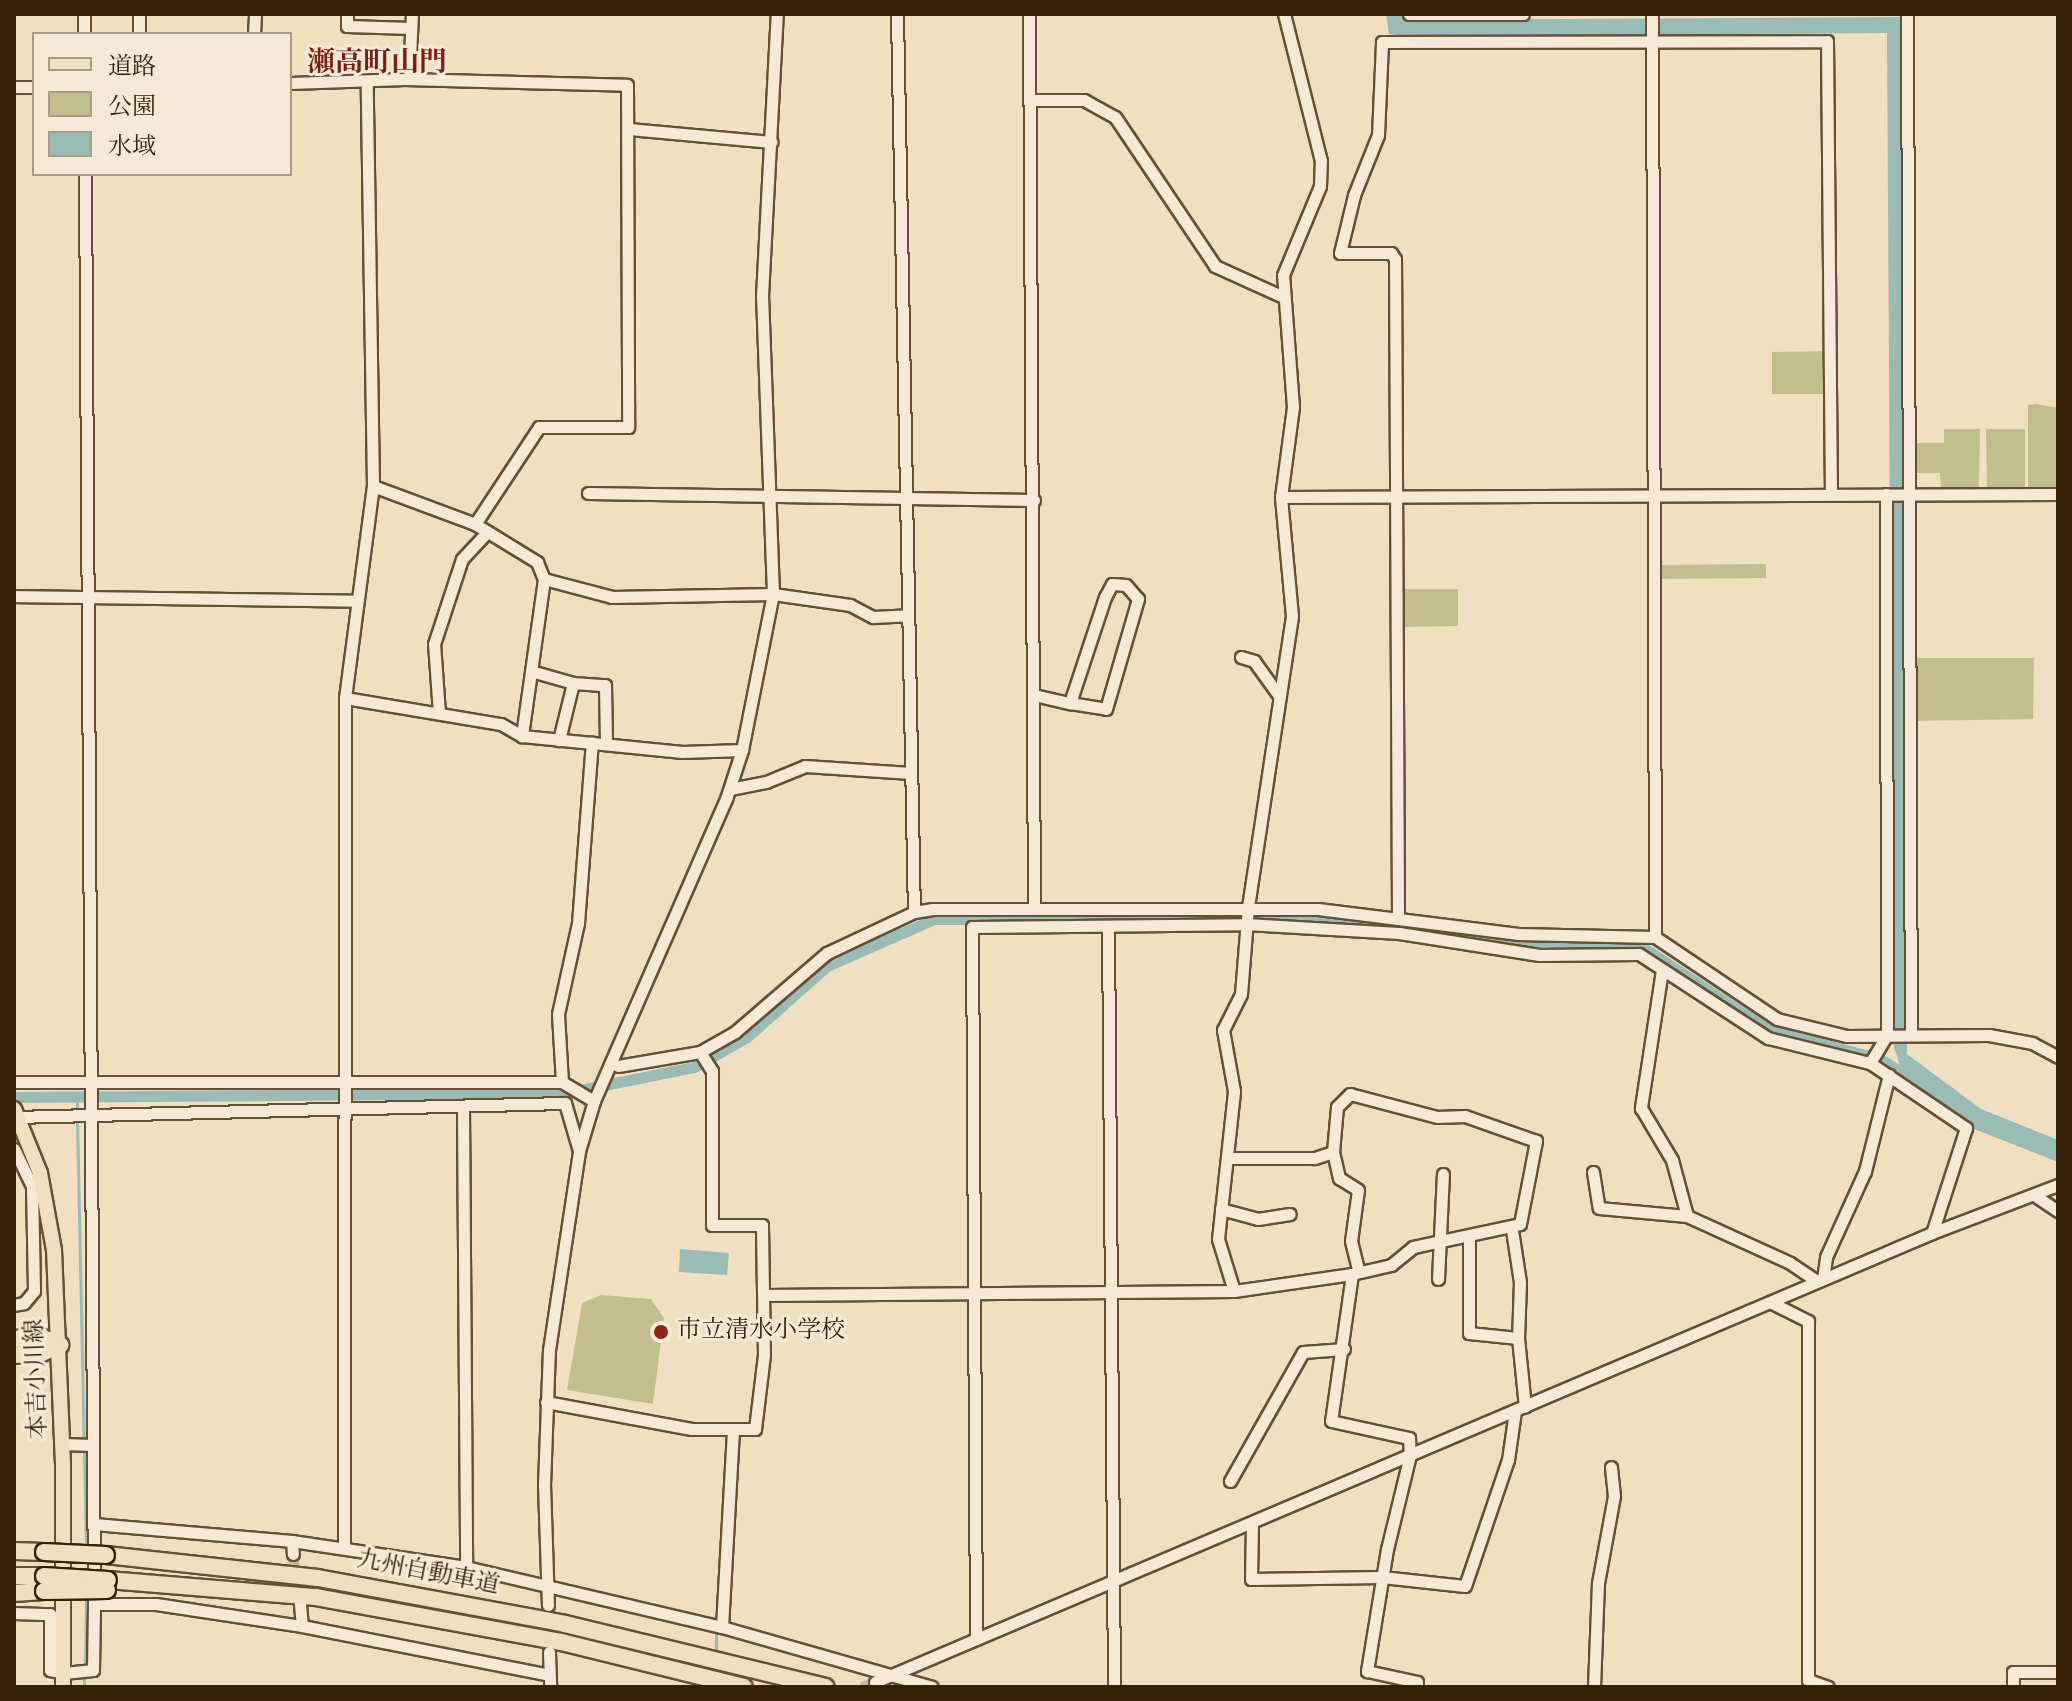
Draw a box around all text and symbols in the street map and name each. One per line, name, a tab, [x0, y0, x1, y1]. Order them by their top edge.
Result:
legend	[32, 32, 292, 176]
district label: 瀬高町山門	[307, 47, 447, 81]
text: 道路	[108, 56, 156, 80]
text: 公園	[108, 96, 156, 120]
text: 水域	[108, 136, 156, 160]
place label: 市立清水小学校	[677, 1318, 845, 1346]
street label: 本吉小川線	[22, 1319, 54, 1439]
marker: 市立清水小学校	[652, 1323, 670, 1341]
street label: 九州自動車道	[355, 1546, 501, 1602]

